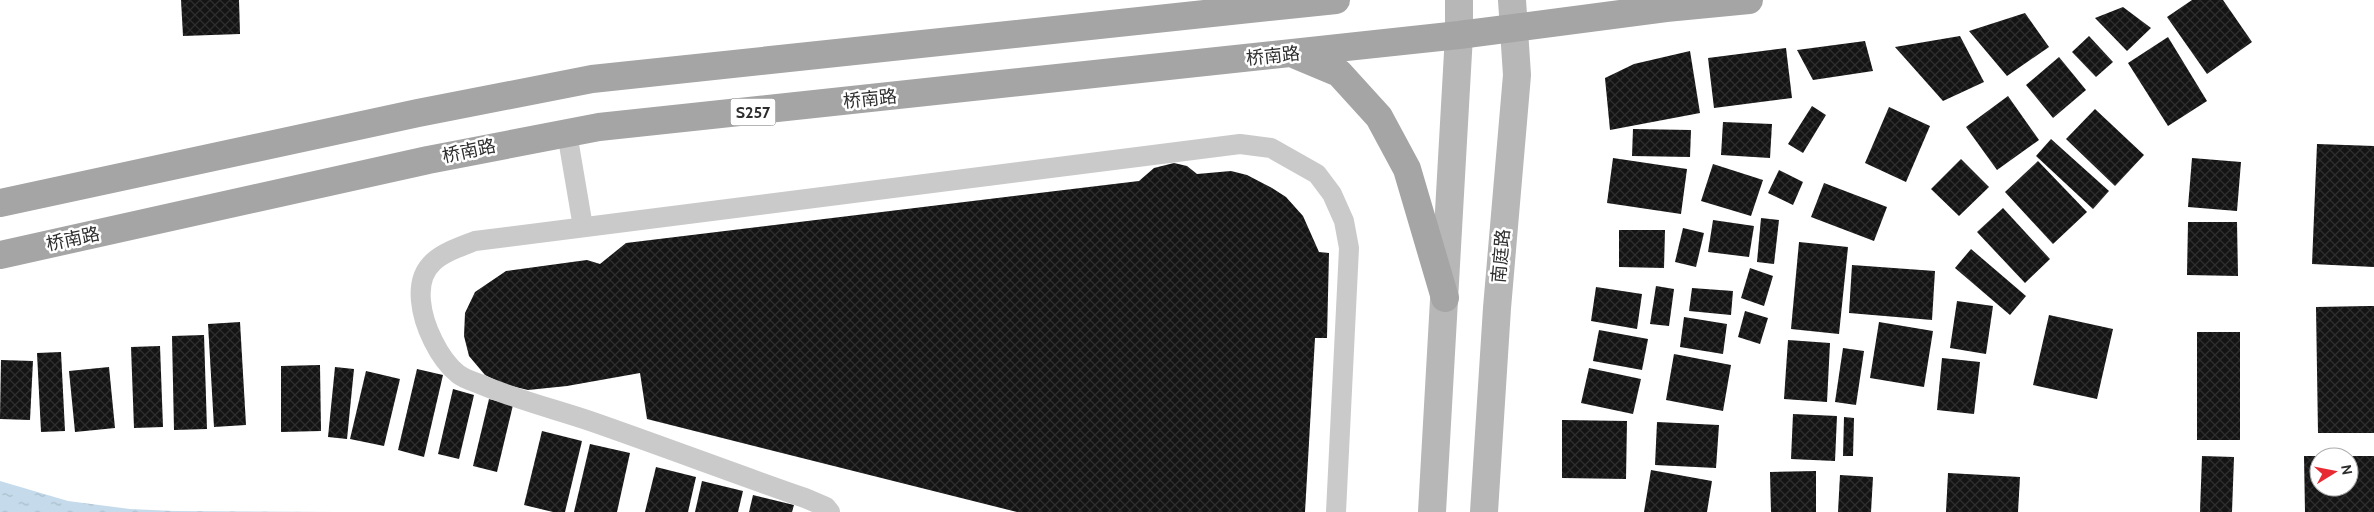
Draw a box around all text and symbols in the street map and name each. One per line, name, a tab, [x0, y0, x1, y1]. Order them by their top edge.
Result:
street label: 桥南路	[1245, 42, 1301, 70]
street label: 桥南路	[842, 85, 898, 113]
road number: S257	[730, 98, 776, 125]
street label: 桥南路	[440, 135, 498, 167]
street label: 桥南路	[44, 223, 102, 255]
street label: 南庭路	[1488, 228, 1514, 284]
north arrow	[2309, 447, 2359, 497]
text: N	[2337, 463, 2357, 476]

